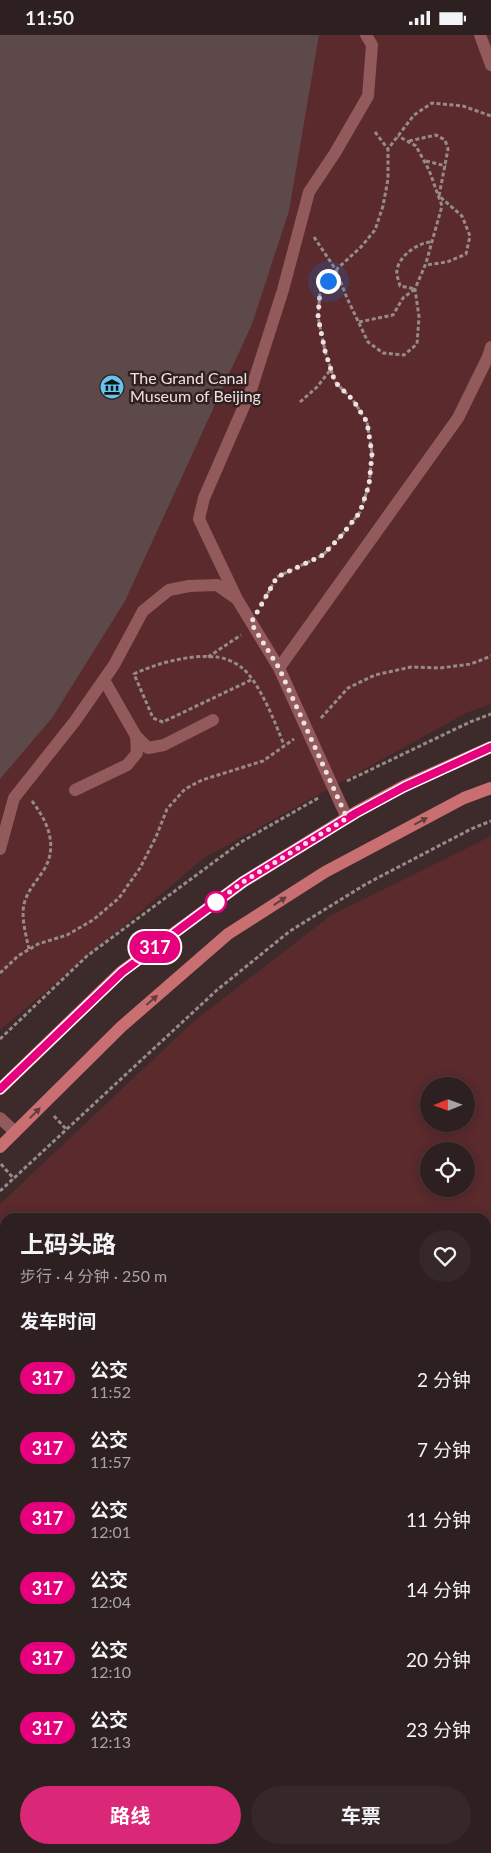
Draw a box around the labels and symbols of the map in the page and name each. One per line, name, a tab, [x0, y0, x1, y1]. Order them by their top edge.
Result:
your location	[316, 269, 341, 294]
place label: The Grand Canal Museum of Beijing	[130, 368, 261, 405]
museum icon: The Grand Canal Museum of Beijing	[99, 374, 125, 400]
one-way arrow	[414, 817, 428, 825]
unlabelled marker	[205, 891, 227, 913]
one-way arrow	[273, 896, 286, 906]
line badge: 317	[126, 931, 184, 963]
one-way arrow	[145, 995, 158, 1006]
north arrow	[420, 1077, 475, 1133]
one-way arrow	[29, 1107, 41, 1119]

